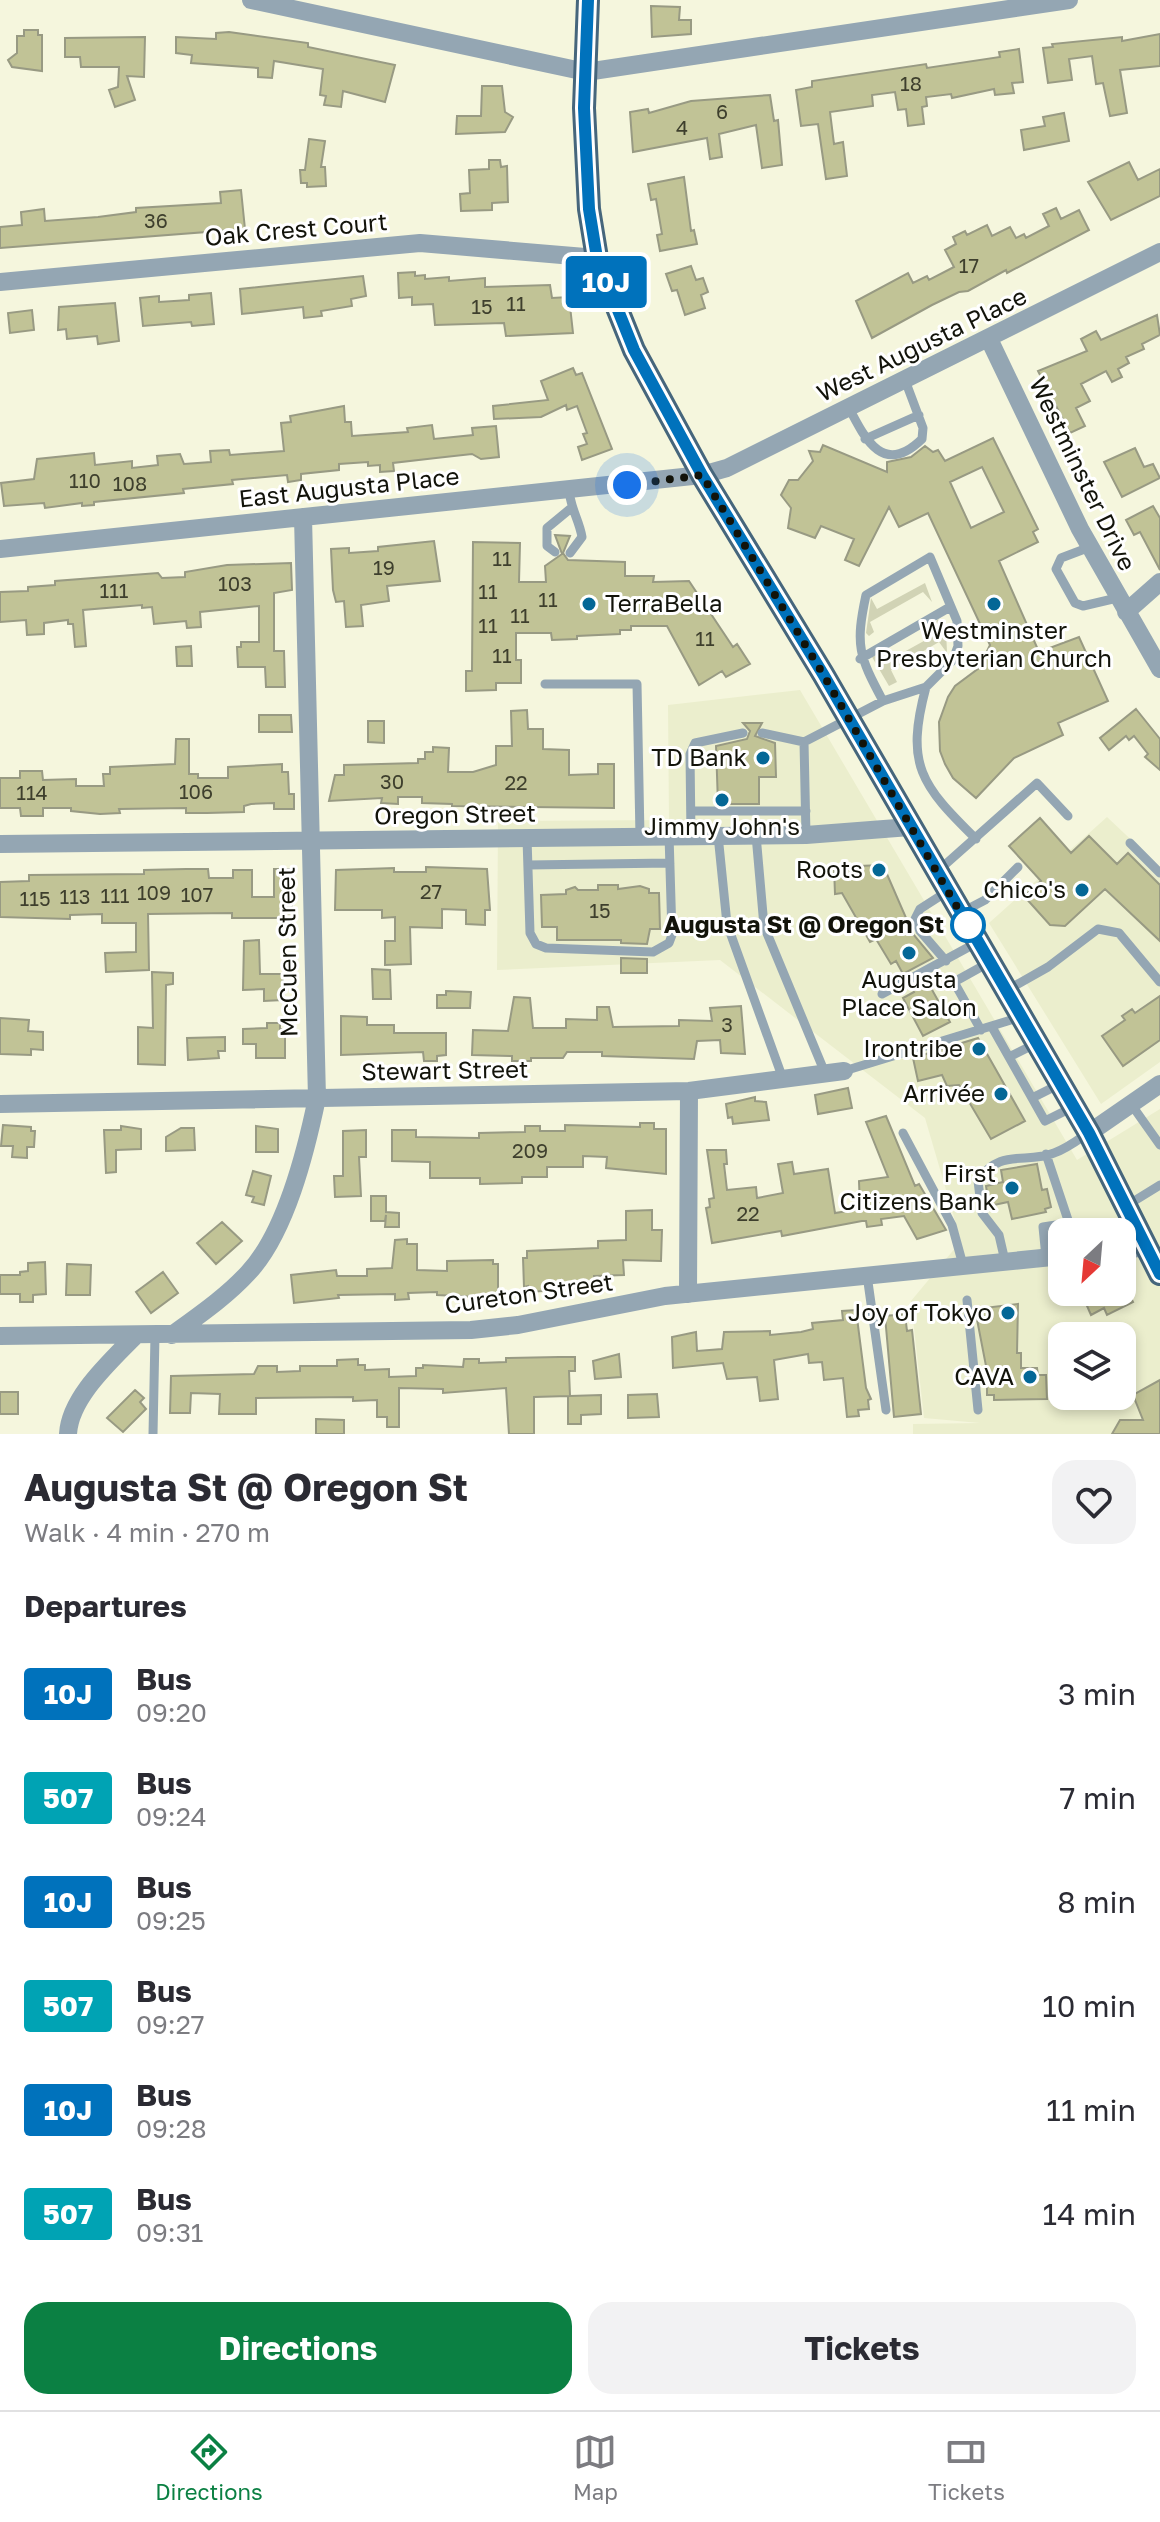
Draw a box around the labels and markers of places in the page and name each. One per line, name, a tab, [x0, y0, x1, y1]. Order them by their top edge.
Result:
place label: TerraBella	[605, 588, 723, 617]
marker: TerraBella	[580, 595, 598, 613]
marker: Westminster Presbyterian Church	[985, 595, 1003, 613]
place label: Westminster Presbyterian Church	[876, 615, 1112, 672]
place label: TD Bank	[651, 742, 747, 771]
marker: TD Bank	[754, 749, 772, 767]
marker: Jimmy John's	[713, 791, 731, 809]
place label: Jimmy John's	[644, 811, 800, 840]
place label: Roots	[796, 854, 863, 883]
marker: Roots	[870, 861, 888, 879]
place label: Chico's	[983, 874, 1066, 903]
marker: Chico's	[1073, 881, 1091, 899]
marker: Augusta St @ Oregon St	[951, 908, 985, 942]
place label: Augusta St @ Oregon St	[664, 909, 944, 938]
marker: Augusta Place Salon	[900, 944, 918, 962]
place label: Augusta Place Salon	[841, 964, 977, 1021]
place label: Irontribe	[863, 1033, 963, 1062]
marker: Irontribe	[970, 1040, 988, 1058]
place label: Arrivée	[903, 1078, 985, 1107]
marker: Arrivée	[992, 1085, 1010, 1103]
place label: First Citizens Bank	[840, 1158, 996, 1215]
marker: First Citizens Bank	[1003, 1179, 1021, 1197]
place label: Joy of Tokyo	[848, 1297, 992, 1326]
marker: Joy of Tokyo	[999, 1304, 1017, 1322]
place label: CAVA	[954, 1361, 1014, 1390]
marker: CAVA	[1021, 1368, 1039, 1386]

